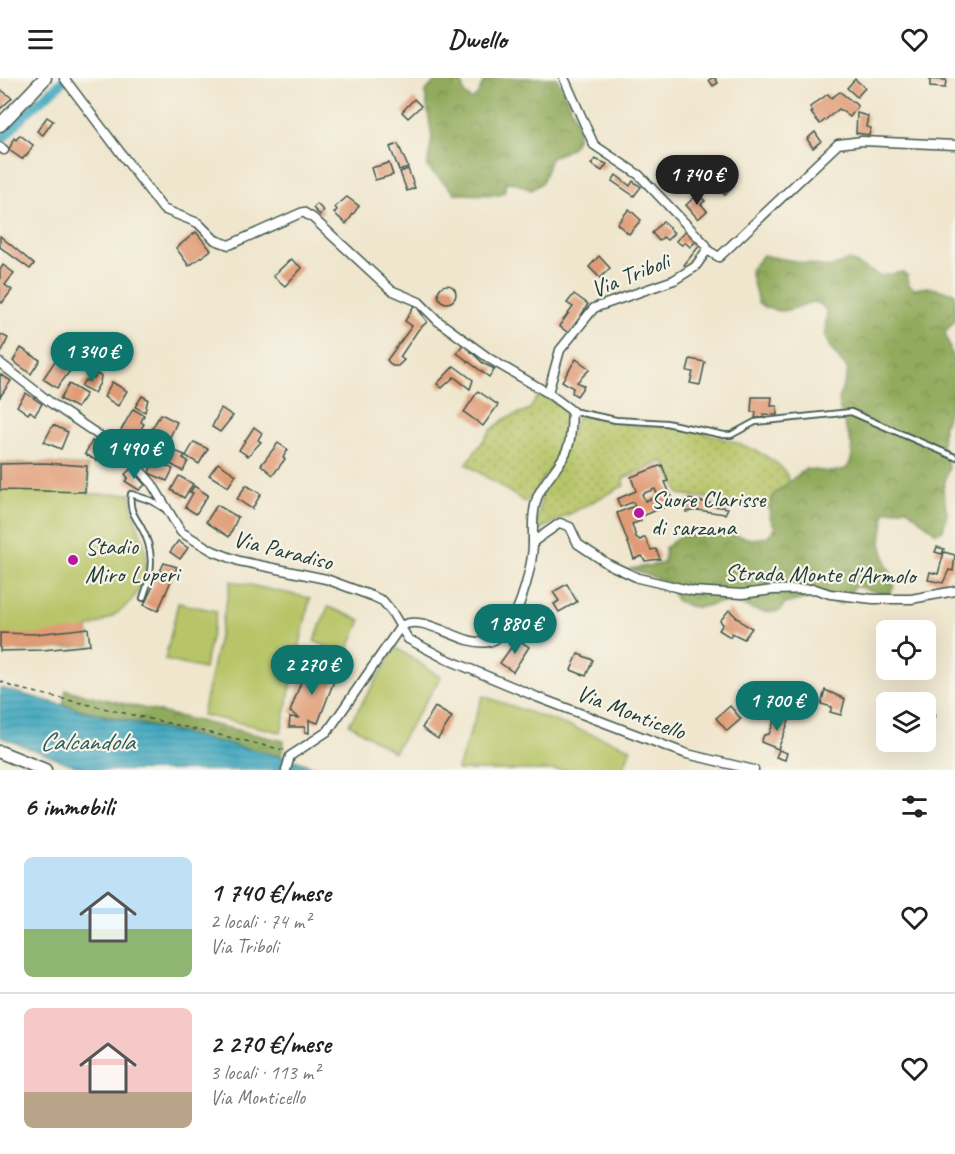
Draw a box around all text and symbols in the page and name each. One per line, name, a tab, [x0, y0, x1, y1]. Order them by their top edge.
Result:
text: Dwello	[448, 22, 507, 56]
icon: menu	[24, 23, 57, 56]
icon: heart	[898, 23, 931, 56]
pin: 1 740 €	[642, 155, 752, 206]
text: 1 740 €	[670, 162, 724, 187]
street label: Via Triboli	[586, 245, 676, 304]
pin: 1 340 €	[37, 332, 147, 383]
text: 1 340 €	[65, 339, 119, 364]
pin: 1 490 €	[79, 429, 189, 480]
text: 1 490 €	[107, 436, 161, 461]
place label: Suore Clarisse di sarzana	[651, 484, 767, 542]
marker: Suore Clarisse di sarzana	[632, 506, 646, 520]
street label: Via Paradiso	[230, 523, 337, 577]
place label: Stadio Miro Luperi	[85, 531, 182, 589]
marker: Stadio Miro Luperi	[66, 553, 80, 567]
street label: Strada Monte d'Armolo	[724, 557, 918, 591]
pin: 1 880 €	[460, 604, 570, 655]
text: 1 880 €	[488, 611, 542, 636]
map controls	[876, 620, 936, 752]
button: locate	[876, 620, 936, 680]
pin: 2 270 €	[257, 645, 367, 696]
text: 2 270 €	[285, 652, 339, 677]
street label: Via Monticello	[572, 678, 691, 747]
pin: 1 700 €	[722, 681, 832, 732]
text: 1 700 €	[750, 688, 804, 713]
button: layers	[876, 692, 936, 752]
water label: Calcandola	[40, 725, 137, 758]
text: 6 immobili	[24, 790, 114, 823]
icon: filters	[898, 790, 931, 823]
text: 1 740 €/mese	[210, 876, 331, 909]
icon: home	[72, 881, 144, 953]
icon: heart	[898, 901, 931, 934]
text: 2 locali · 74 m²	[210, 909, 310, 934]
text: Via Triboli	[210, 934, 278, 959]
text: 2 270 €/mese	[210, 1027, 331, 1060]
icon: home	[72, 1032, 144, 1104]
icon: heart	[898, 1052, 931, 1085]
text: 3 locali · 113 m²	[210, 1060, 319, 1085]
text: Via Monticello	[210, 1085, 305, 1110]

